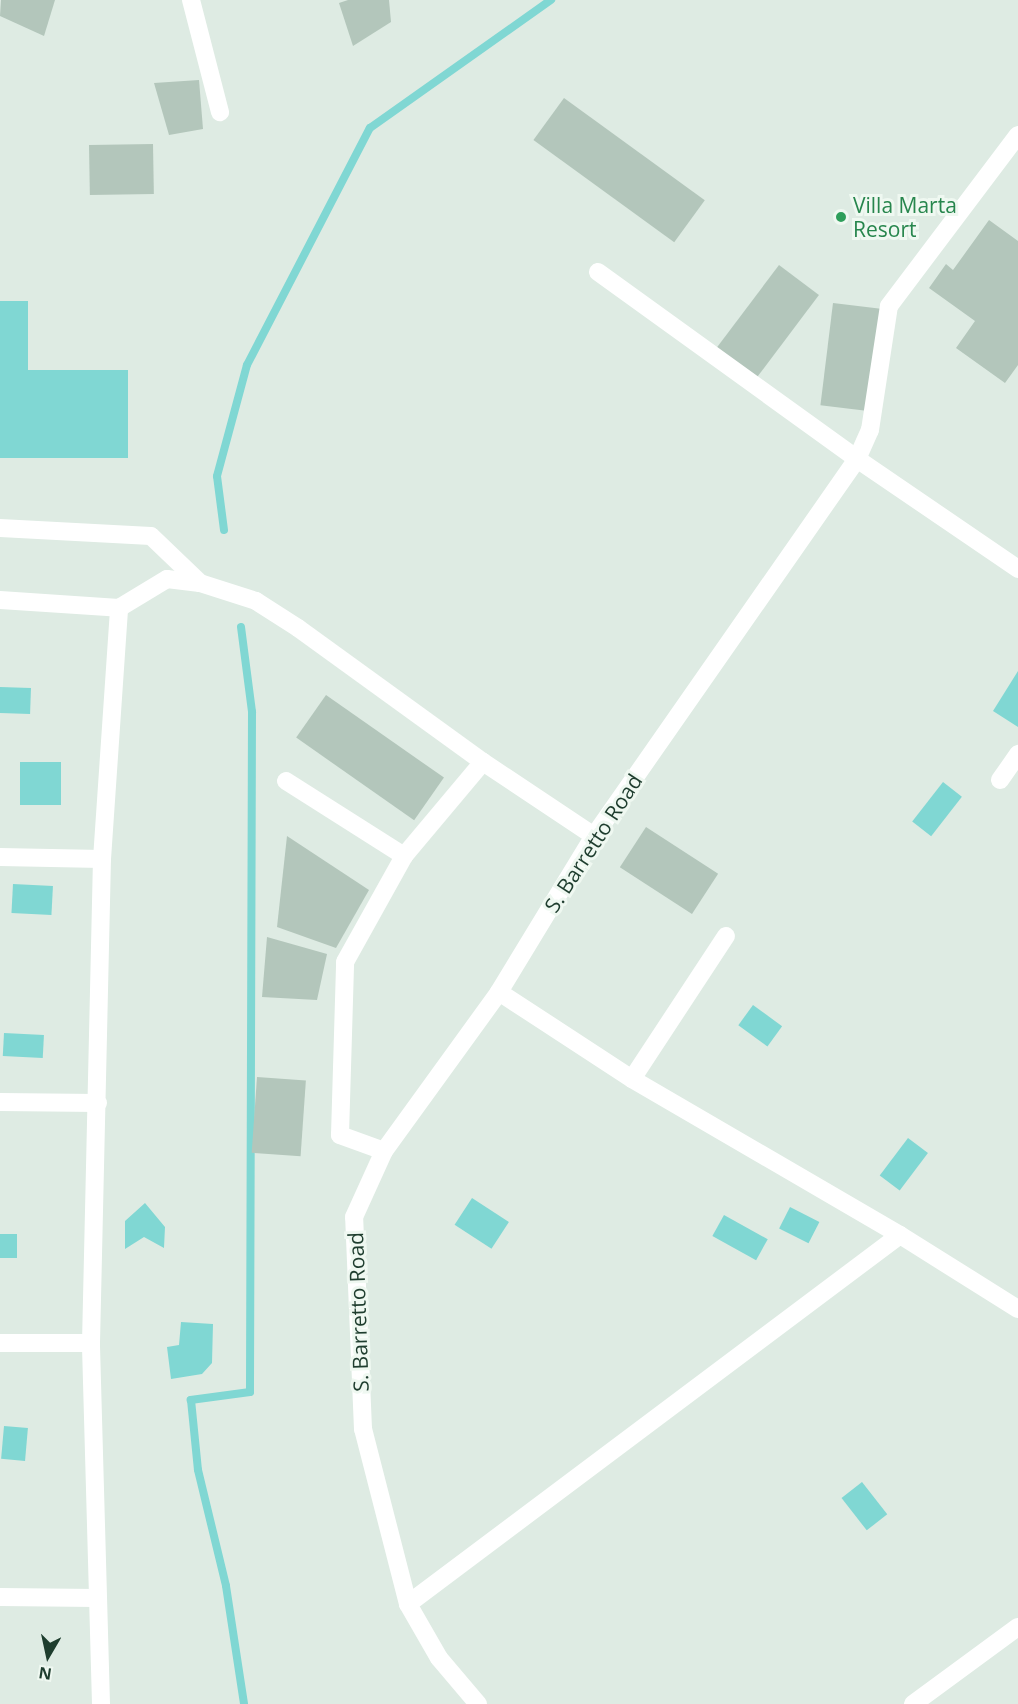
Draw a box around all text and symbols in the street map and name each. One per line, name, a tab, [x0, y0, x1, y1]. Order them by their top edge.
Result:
place label: Villa Marta Resort	[853, 192, 957, 242]
marker: Villa Marta Resort	[834, 210, 848, 224]
street label: S. Barretto Road	[539, 769, 647, 917]
street label: S. Barretto Road	[343, 1232, 373, 1392]
north arrow	[18, 1626, 78, 1686]
text: N	[37, 1662, 53, 1686]

